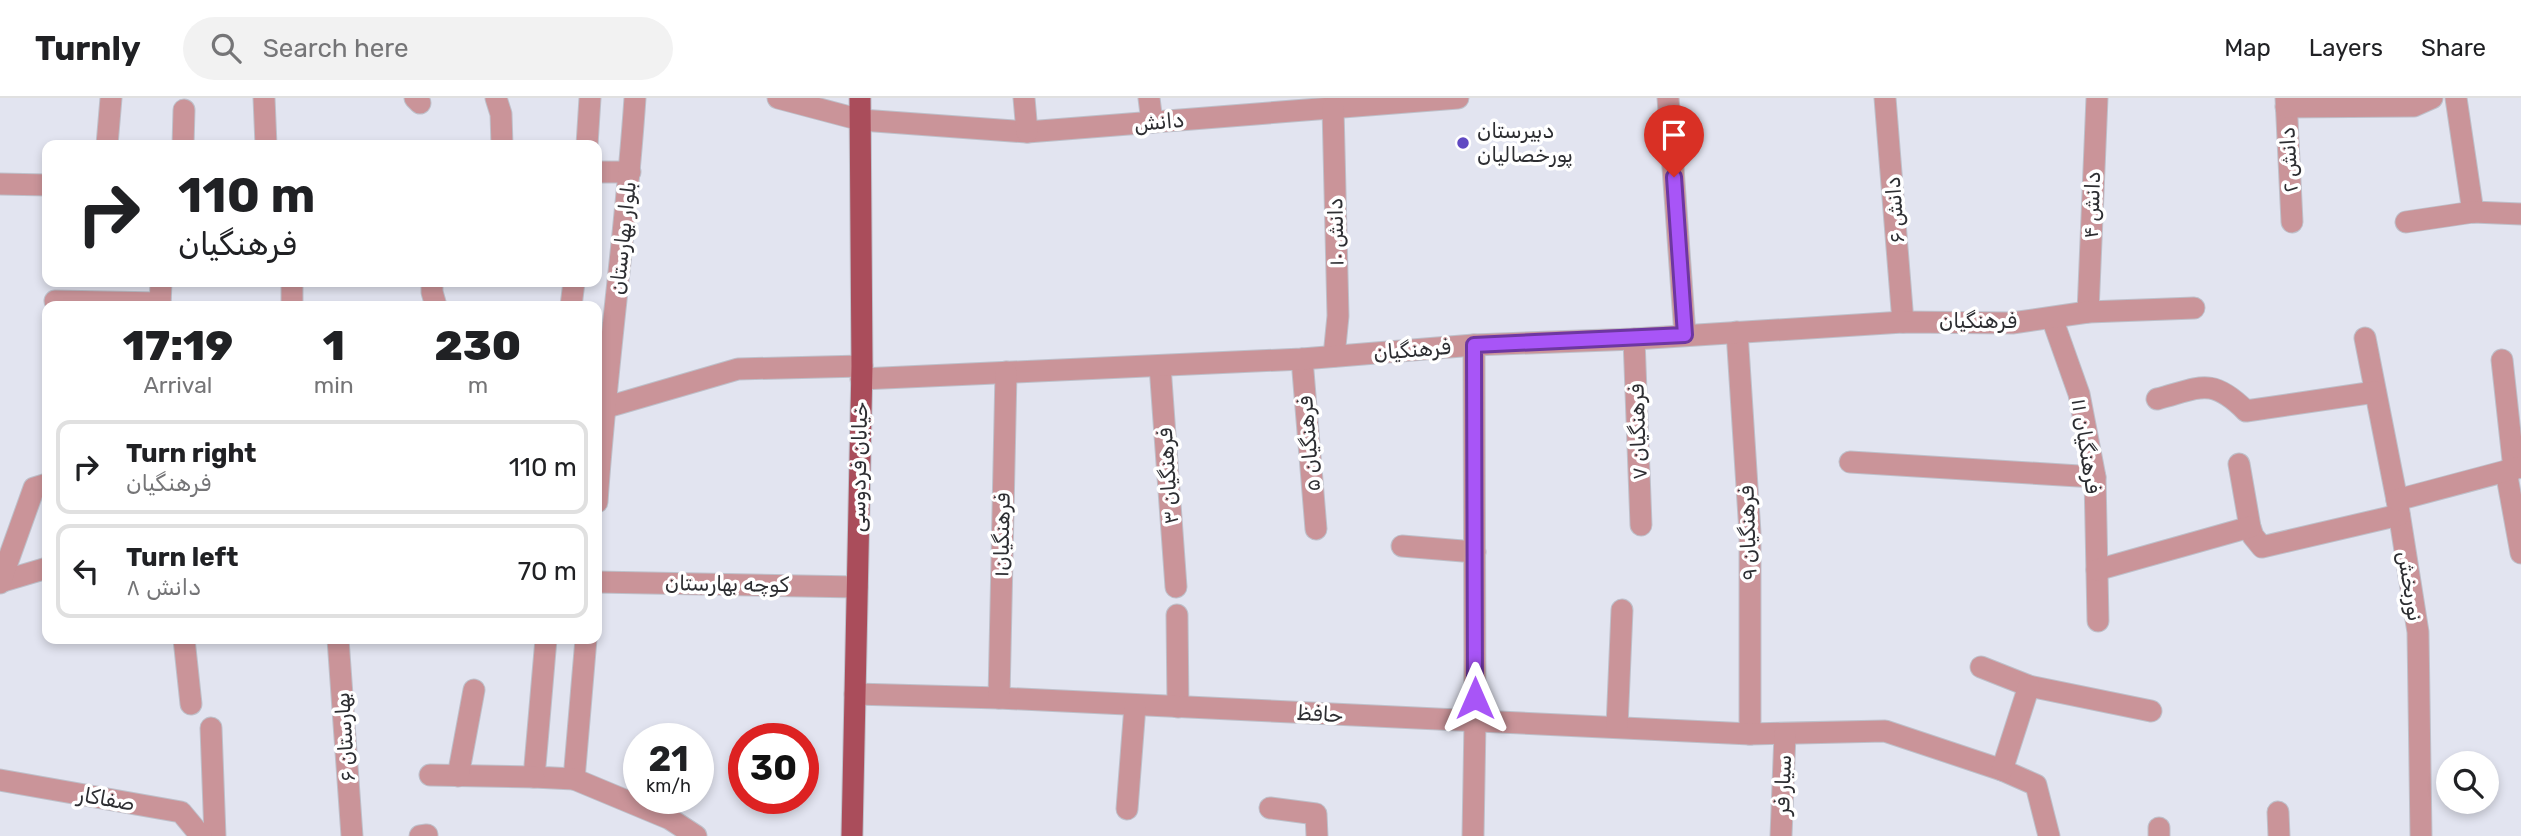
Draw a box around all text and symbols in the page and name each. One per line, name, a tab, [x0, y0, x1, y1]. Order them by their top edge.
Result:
search box	[183, 17, 673, 80]
text: Turnly	[35, 29, 141, 68]
icon: search	[207, 29, 245, 67]
text: Search here	[263, 33, 409, 64]
text: Map	[2224, 34, 2271, 62]
text: Layers	[2309, 34, 2383, 62]
text: Share	[2421, 34, 2486, 62]
pin	[1644, 105, 1704, 177]
street label: دانش	[1133, 107, 1185, 136]
icon: arrive	[1655, 116, 1693, 154]
place label: دبیرستان پورخصالیان	[1477, 118, 1573, 169]
street label: دانش ۲	[2274, 127, 2303, 193]
marker: دبیرستان پورخصالیان	[1455, 135, 1471, 151]
text: 110 m	[178, 166, 315, 224]
icon: right	[63, 168, 154, 259]
street label: دانش ۴	[2078, 171, 2105, 239]
street label: دانش ۶	[1880, 176, 1909, 244]
street label: بلوار بهارستان	[604, 180, 641, 296]
street label: دانش ۱۰	[1322, 198, 1349, 266]
text: فرهنگیان	[178, 225, 297, 263]
street label: فرهنگیان	[1939, 308, 2017, 333]
text: 17:19	[123, 321, 233, 371]
text: 1	[323, 321, 345, 371]
text: 230	[435, 321, 521, 371]
street label: فرهنگیان	[1372, 334, 1452, 365]
text: Arrival	[143, 371, 212, 399]
text: min	[314, 371, 354, 399]
text: m	[468, 371, 488, 399]
street label: فرهنگیان ۷	[1623, 383, 1652, 481]
street label: فرهنگیان ۵	[1292, 395, 1325, 493]
street label: فرهنگیان ۱۱	[2067, 397, 2106, 495]
street label: خیابان فردوسی	[845, 401, 873, 533]
street label: فرهنگیان ۳	[1152, 427, 1183, 525]
text: Turn right	[126, 438, 256, 469]
icon: right	[67, 448, 105, 486]
text: 110 m	[509, 452, 577, 483]
text: فرهنگیان	[126, 469, 211, 497]
street label: فرهنگیان ۹	[1733, 485, 1762, 581]
street label: فرهنگیان۱	[988, 493, 1015, 577]
text: Turn left	[126, 542, 238, 573]
street label: نوربخش	[2393, 549, 2428, 623]
icon: left	[67, 552, 105, 590]
text: 70 m	[518, 556, 577, 587]
street label: کوچه بهارستان	[665, 570, 790, 598]
text: دانش ۸	[126, 573, 201, 601]
position arrow	[1438, 661, 1512, 735]
street label: بهارستان ۶	[329, 691, 360, 783]
street label: حافظ	[1296, 700, 1344, 727]
speed limit sign: 30	[728, 723, 819, 814]
text: 21	[648, 738, 689, 780]
map controls	[2436, 751, 2499, 814]
button: search	[2436, 751, 2499, 814]
street label: سیار فر	[1769, 754, 1796, 818]
text: km/h	[646, 775, 691, 797]
street label: صفاکار	[74, 781, 137, 816]

